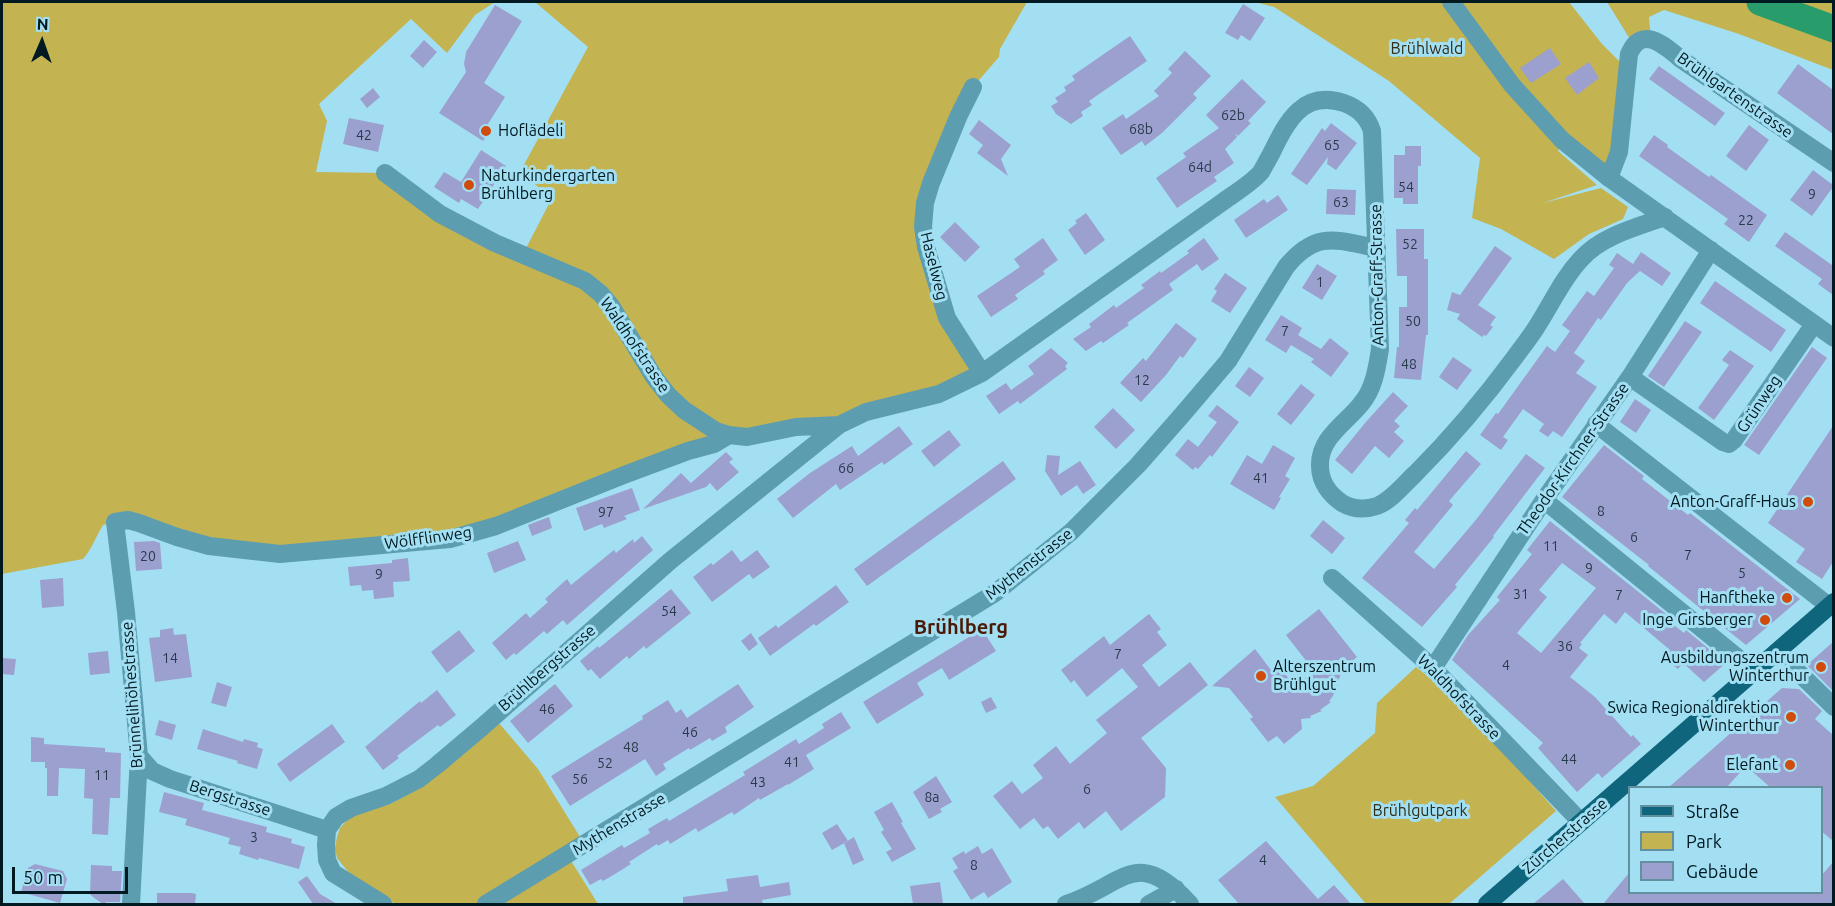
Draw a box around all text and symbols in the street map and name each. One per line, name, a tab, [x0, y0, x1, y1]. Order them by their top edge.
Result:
north arrow	[12, 12, 72, 72]
text: N	[36, 15, 49, 33]
park label: Brühlwald	[1391, 39, 1463, 59]
street label: Brühlgartenstrasse	[1674, 48, 1796, 142]
house number: 62b	[1221, 107, 1245, 123]
place label: Hoflädeli	[498, 121, 563, 141]
house number: 68b	[1129, 121, 1153, 137]
marker: Hoflädeli	[479, 124, 493, 138]
house number: 42	[356, 127, 372, 143]
house number: 65	[1324, 137, 1340, 153]
house number: 64d	[1188, 159, 1212, 175]
place label: Naturkindergarten Brühlberg	[481, 166, 615, 204]
marker: Naturkindergarten Brühlberg	[462, 178, 476, 192]
house number: 54	[1398, 179, 1414, 195]
house number: 9	[1808, 186, 1816, 202]
house number: 63	[1333, 194, 1349, 210]
street label: Anton-Graff-Strasse	[1366, 204, 1388, 346]
house number: 22	[1738, 212, 1754, 228]
street label: Haselweg	[916, 230, 952, 302]
house number: 52	[1402, 236, 1418, 252]
house number: 1	[1316, 274, 1324, 290]
street label: Waldhofstrasse	[596, 294, 674, 396]
house number: 50	[1405, 313, 1421, 329]
house number: 7	[1281, 323, 1289, 339]
house number: 48	[1401, 356, 1417, 372]
house number: 12	[1134, 372, 1150, 388]
street label: Grünweg	[1733, 372, 1785, 436]
street label: Theodor-Kirchner-Strasse	[1513, 379, 1633, 539]
house number: 66	[838, 460, 854, 476]
house number: 41	[1253, 470, 1269, 486]
place label: Anton-Graff-Haus	[1670, 492, 1796, 512]
marker: Anton-Graff-Haus	[1801, 495, 1815, 509]
house number: 8	[1597, 503, 1605, 519]
house number: 97	[598, 504, 614, 520]
street label: Wölfflinweg	[383, 522, 473, 554]
street label: Mythenstrasse	[982, 524, 1076, 604]
house number: 6	[1630, 529, 1638, 545]
house number: 11	[1543, 538, 1559, 554]
house number: 7	[1684, 547, 1692, 563]
house number: 20	[140, 548, 156, 564]
house number: 9	[1585, 560, 1593, 576]
house number: 5	[1738, 565, 1746, 581]
house number: 9	[375, 566, 383, 582]
house number: 31	[1513, 586, 1529, 602]
house number: 7	[1615, 587, 1623, 603]
place label: Hanftheke	[1699, 588, 1775, 608]
marker: Hanftheke	[1780, 591, 1794, 605]
house number: 54	[661, 603, 677, 619]
place label: Inge Girsberger	[1642, 610, 1753, 630]
marker: Inge Girsberger	[1758, 613, 1772, 627]
district label: Brühlberg	[914, 615, 1008, 639]
street label: Brünnelihöhestrasse	[117, 621, 147, 769]
street label: Brühlbergstrasse	[495, 621, 599, 715]
house number: 36	[1557, 638, 1573, 654]
house number: 7	[1114, 646, 1122, 662]
place label: Ausbildungszentrum Winterthur	[1661, 648, 1809, 686]
house number: 14	[162, 650, 178, 666]
street label: Waldhofstrasse	[1414, 650, 1504, 744]
place label: Alterszentrum Brühlgut	[1273, 657, 1376, 695]
house number: 4	[1502, 657, 1510, 673]
marker: Ausbildungszentrum Winterthur	[1814, 660, 1828, 674]
marker: Alterszentrum Brühlgut	[1254, 669, 1268, 683]
place label: Swica Regionaldirektion Winterthur	[1607, 698, 1779, 736]
house number: 46	[539, 701, 555, 717]
marker: Swica Regionaldirektion Winterthur	[1784, 710, 1798, 724]
house number: 46	[682, 724, 698, 740]
house number: 48	[623, 739, 639, 755]
house number: 44	[1561, 751, 1577, 767]
house number: 41	[784, 754, 800, 770]
house number: 52	[597, 755, 613, 771]
place label: Elefant	[1726, 755, 1778, 775]
marker: Elefant	[1783, 758, 1797, 772]
house number: 11	[94, 767, 110, 783]
house number: 56	[572, 771, 588, 787]
house number: 43	[750, 774, 766, 790]
street label: Bergstrasse	[187, 776, 273, 820]
house number: 6	[1083, 781, 1091, 797]
legend	[1628, 786, 1823, 894]
street label: Mythenstrasse	[569, 789, 669, 859]
house number: 8a	[924, 789, 940, 805]
street label: Zürcherstrasse	[1519, 794, 1611, 878]
park label: Brühlgutpark	[1372, 801, 1468, 821]
text: Straße	[1686, 801, 1739, 821]
house number: 3	[250, 829, 258, 845]
text: Park	[1686, 831, 1722, 851]
house number: 4	[1259, 852, 1267, 868]
scale bar	[15, 855, 130, 893]
house number: 8	[970, 857, 978, 873]
text: Gebäude	[1686, 861, 1758, 881]
text: 50 m	[23, 867, 63, 887]

